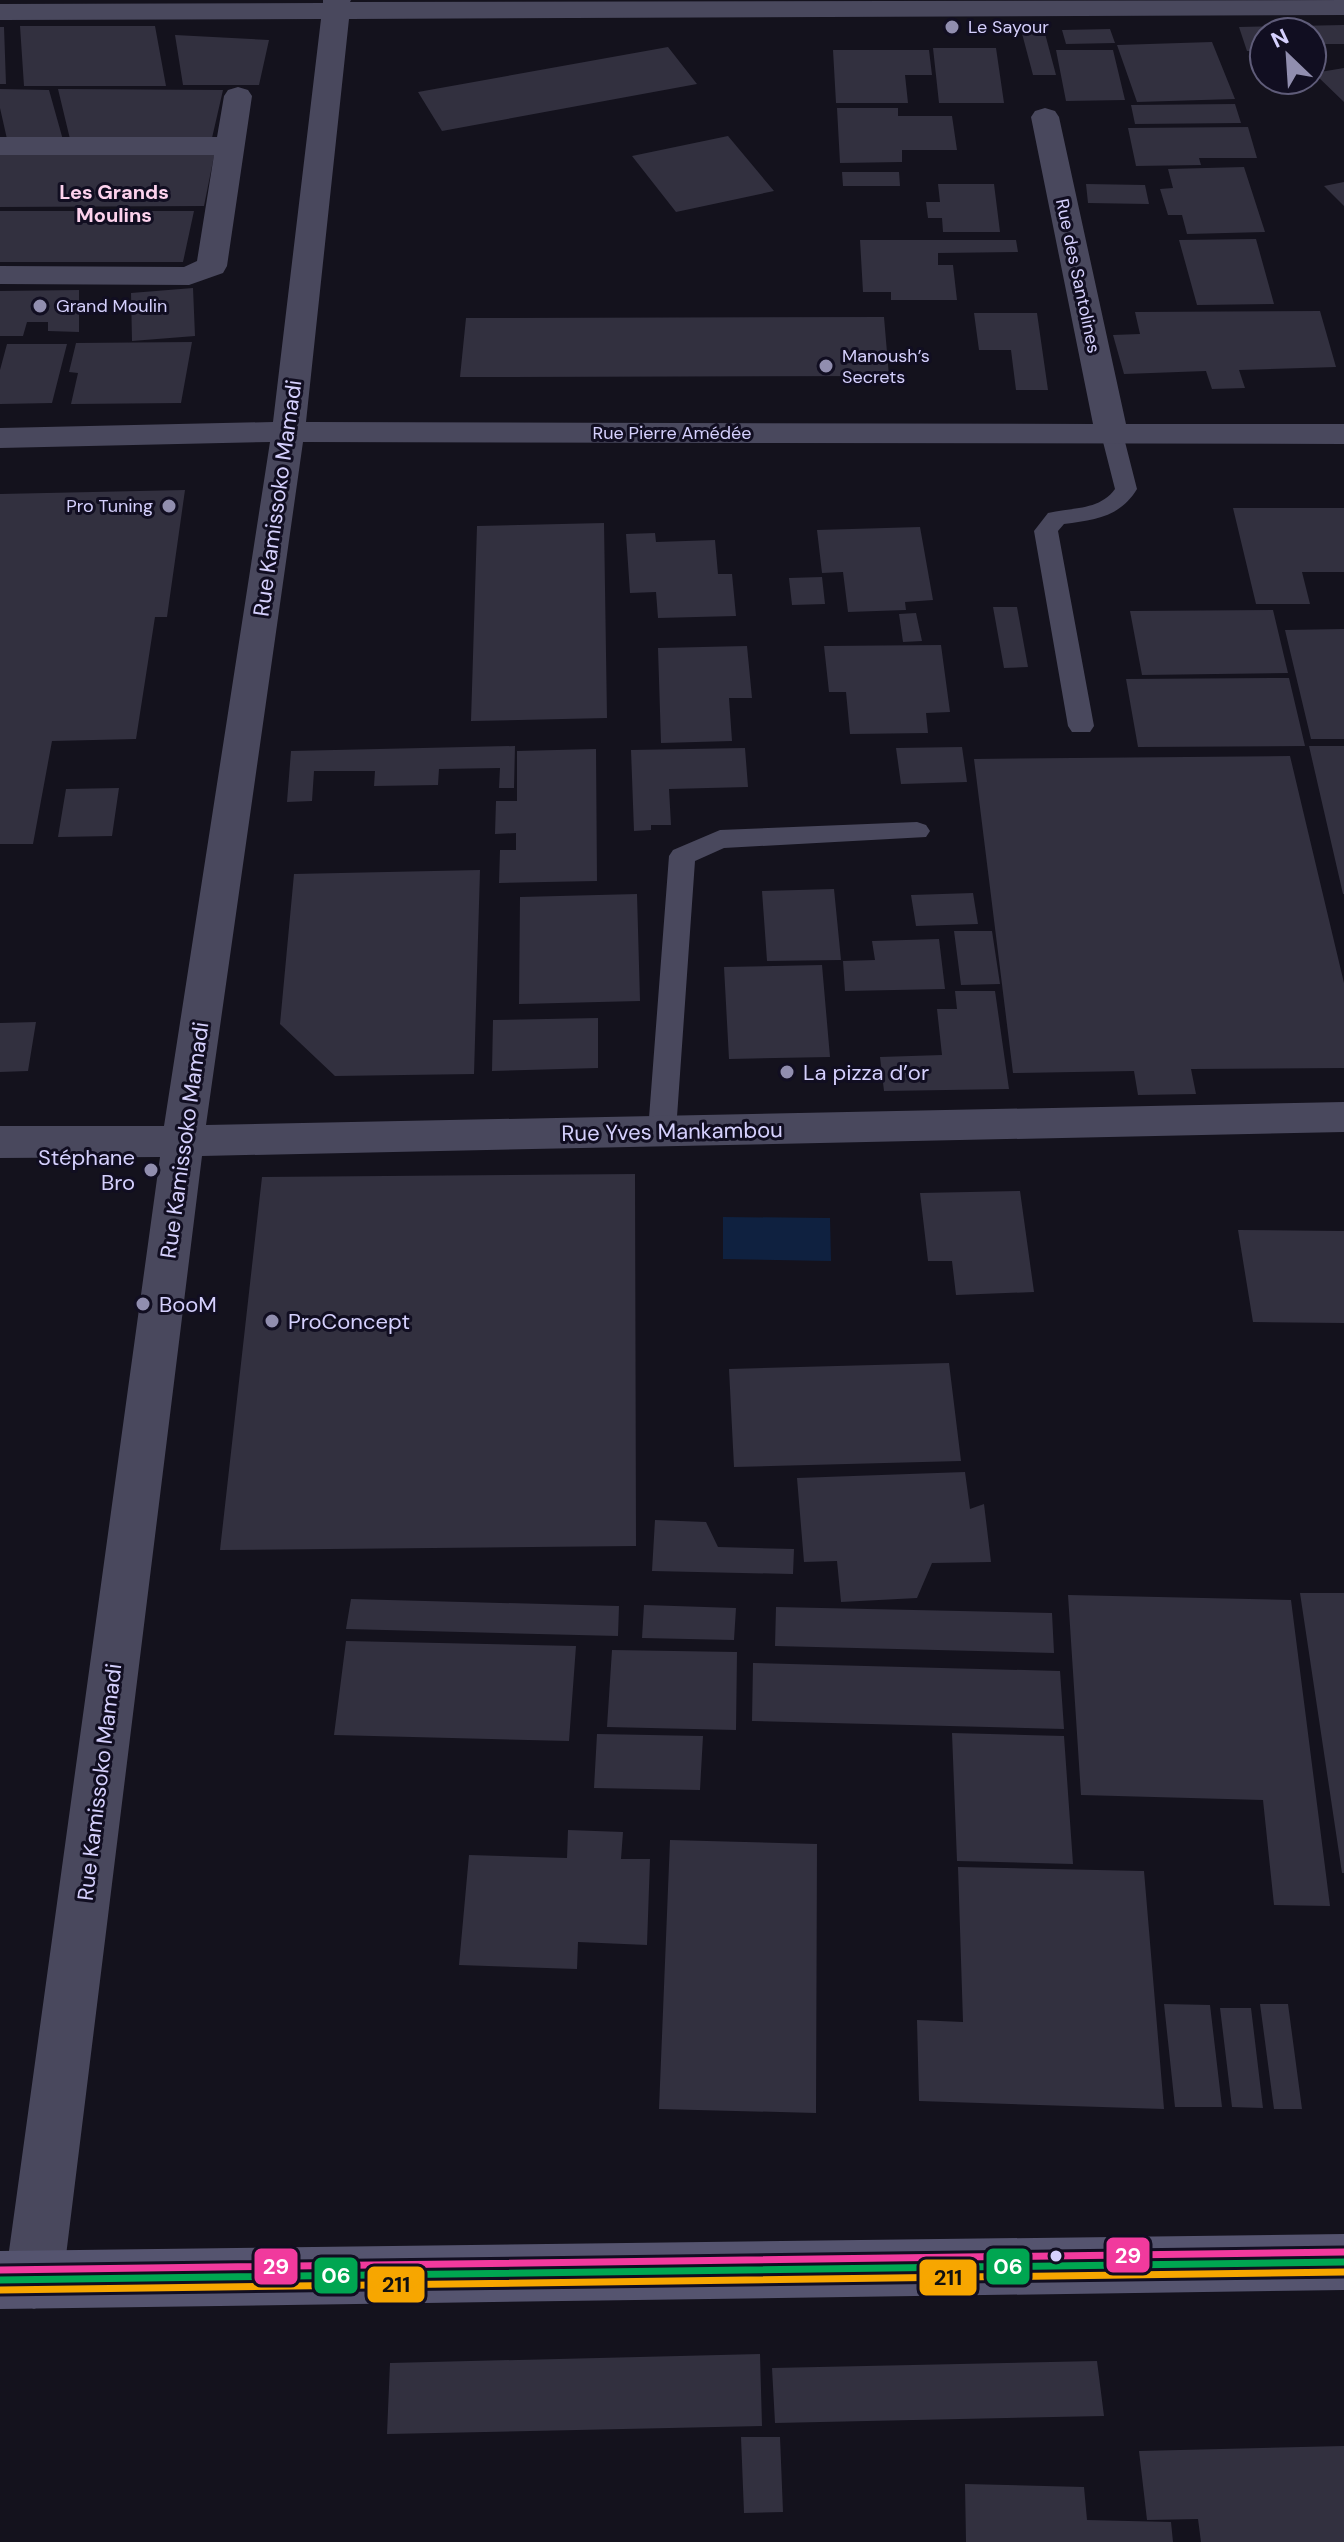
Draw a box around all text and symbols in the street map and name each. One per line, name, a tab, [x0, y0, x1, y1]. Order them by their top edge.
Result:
place label: Le Sayour	[968, 15, 1049, 39]
north arrow	[1248, 16, 1328, 96]
marker: Le Sayour	[943, 18, 961, 36]
text: N	[1266, 22, 1293, 55]
district label: Les Grands Moulins	[59, 179, 169, 228]
street label: Rue des Santolines	[1050, 197, 1106, 355]
place label: Grand Moulin	[56, 294, 167, 318]
marker: Grand Moulin	[31, 297, 49, 315]
place label: Manoush’s Secrets	[842, 344, 930, 389]
marker: Manoush’s Secrets	[817, 357, 835, 375]
street label: Rue Kamissoko Mamadi	[247, 378, 308, 618]
street label: Rue Pierre Amédée	[593, 421, 751, 445]
place label: Pro Tuning	[66, 494, 153, 518]
marker: Pro Tuning	[160, 497, 178, 515]
street label: Rue Kamissoko Mamadi	[154, 1020, 215, 1260]
place label: La pizza d’or	[803, 1058, 929, 1087]
marker: La pizza d’or	[778, 1063, 796, 1081]
street label: Rue Yves Mankambou	[561, 1115, 783, 1148]
place label: Stéphane Bro	[38, 1143, 135, 1197]
marker: Stéphane Bro	[142, 1161, 160, 1179]
place label: BooM	[159, 1290, 217, 1319]
marker: BooM	[134, 1295, 152, 1313]
place label: ProConcept	[288, 1307, 410, 1336]
marker: ProConcept	[263, 1312, 281, 1330]
street label: Rue Kamissoko Mamadi	[71, 1662, 128, 1902]
line badge: 29	[1105, 2236, 1151, 2274]
text: 29	[1115, 2241, 1141, 2270]
line badge: 29	[253, 2247, 299, 2286]
line badge: 06	[985, 2247, 1031, 2286]
unlabelled marker	[1048, 2248, 1064, 2264]
text: 29	[263, 2252, 289, 2281]
text: 06	[993, 2252, 1023, 2281]
line badge: 06	[313, 2256, 359, 2295]
line badge: 211	[918, 2258, 978, 2297]
text: 06	[321, 2261, 351, 2290]
text: 211	[934, 2263, 962, 2292]
line badge: 211	[366, 2265, 426, 2304]
text: 211	[382, 2270, 410, 2299]

